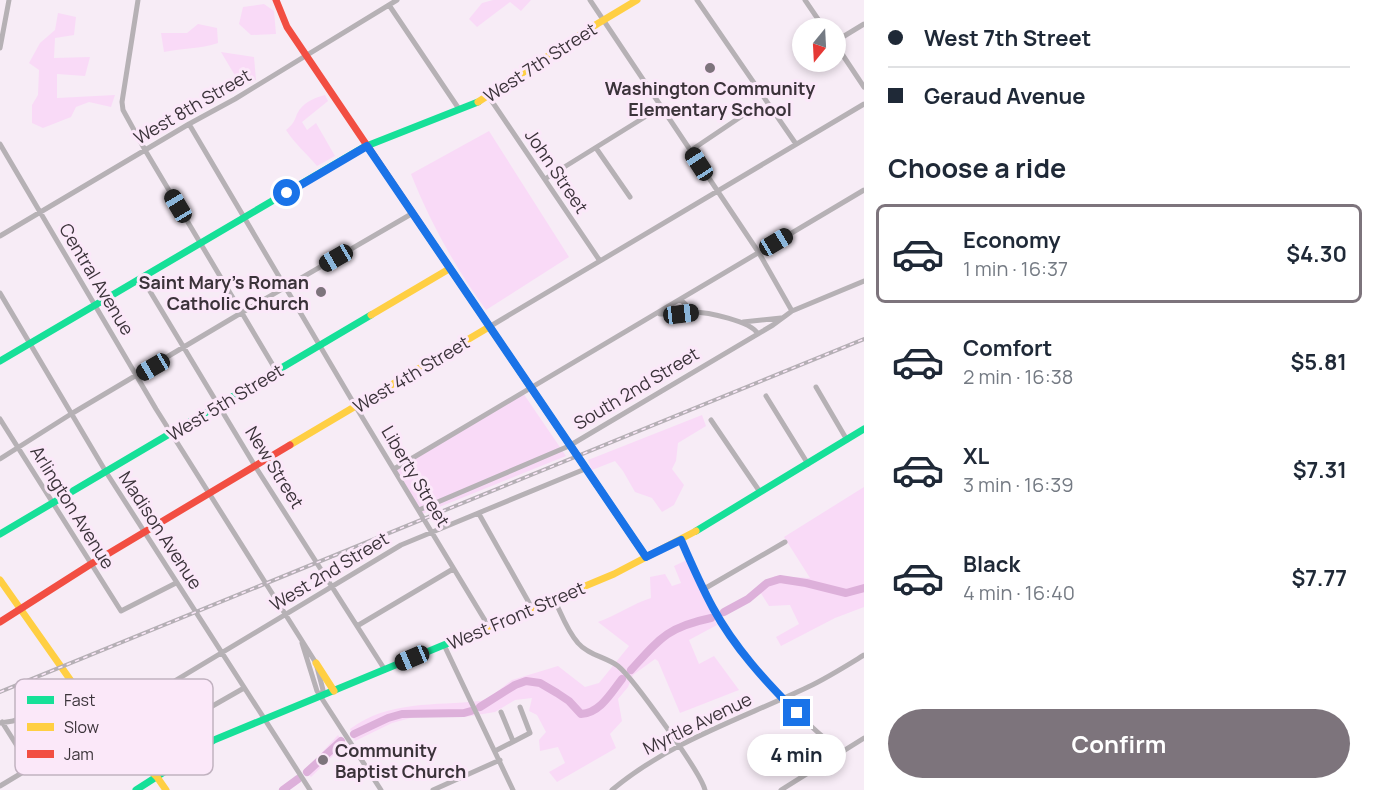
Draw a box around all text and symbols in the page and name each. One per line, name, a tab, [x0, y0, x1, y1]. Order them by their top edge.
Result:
street label: West 7th Street	[479, 17, 601, 107]
north arrow	[792, 18, 846, 72]
map controls	[792, 18, 846, 72]
text: West 7th Street	[924, 23, 1091, 53]
marker: Washington Community Elementary School	[703, 61, 717, 75]
street label: West 8th Street	[129, 63, 255, 149]
place label: Washington Community Elementary School	[605, 76, 815, 121]
text: Geraud Avenue	[924, 81, 1086, 111]
street label: John Street	[520, 124, 594, 218]
car	[682, 144, 716, 184]
text: Choose a ride	[888, 149, 1066, 186]
route start	[273, 179, 300, 206]
car	[161, 186, 195, 226]
street label: Central Avenue	[54, 219, 140, 339]
car	[756, 225, 796, 259]
text: Economy	[963, 225, 1061, 255]
icon: car	[891, 227, 945, 281]
text: $4.30	[1286, 239, 1347, 269]
car	[316, 241, 356, 275]
text: 1 min · 16:37	[963, 255, 1068, 282]
place label: Saint Mary's Roman Catholic Church	[139, 270, 309, 315]
marker: Saint Mary's Roman Catholic Church	[314, 285, 328, 299]
car	[662, 303, 700, 325]
street label: West 4th Street	[348, 330, 474, 418]
text: Comfort	[963, 333, 1052, 363]
icon: car	[891, 335, 945, 389]
street label: South 2nd Street	[569, 341, 703, 435]
text: $5.81	[1291, 347, 1347, 377]
car	[133, 350, 173, 384]
street label: West 5th Street	[163, 358, 287, 446]
text: 2 min · 16:38	[963, 363, 1073, 390]
street label: New Street	[240, 421, 310, 513]
street label: Liberty Street	[376, 421, 456, 531]
street label: Arlington Avenue	[25, 441, 121, 573]
text: XL	[963, 441, 989, 471]
icon: car	[891, 443, 945, 497]
text: $7.31	[1293, 455, 1347, 485]
street label: Madison Avenue	[114, 466, 208, 594]
text: 3 min · 16:39	[963, 471, 1074, 498]
street label: West 2nd Street	[265, 526, 393, 616]
text: Black	[963, 549, 1020, 579]
icon: car	[891, 551, 945, 605]
text: $7.77	[1292, 563, 1347, 593]
street label: West Front Street	[444, 575, 588, 655]
text: 4 min · 16:40	[963, 579, 1075, 606]
car	[392, 643, 432, 673]
legend	[15, 679, 213, 775]
street label: Myrtle Avenue	[639, 686, 755, 760]
text: Fast	[64, 689, 95, 711]
route end	[783, 699, 810, 726]
button: Confirm	[888, 709, 1350, 778]
text: Slow	[64, 716, 99, 738]
callout: 4 min	[748, 734, 846, 776]
place label: Community Baptist Church	[335, 738, 466, 783]
text: 4 min	[770, 741, 823, 768]
text: Jam	[64, 743, 94, 765]
marker: Community Baptist Church	[316, 753, 330, 767]

